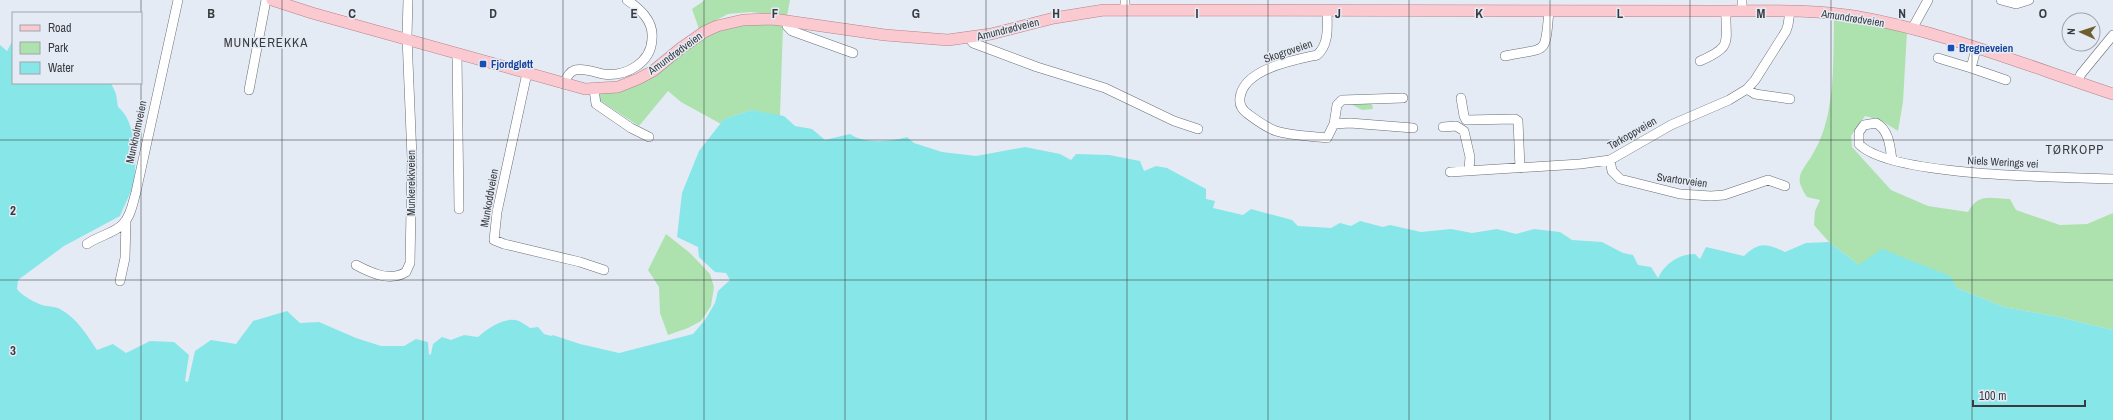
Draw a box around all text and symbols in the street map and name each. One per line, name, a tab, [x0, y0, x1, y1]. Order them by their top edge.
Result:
text: B	[207, 5, 215, 22]
text: C	[348, 5, 356, 22]
text: D	[489, 5, 497, 22]
text: E	[630, 5, 638, 22]
text: F	[772, 5, 779, 22]
text: G	[912, 5, 920, 22]
text: H	[1052, 5, 1060, 22]
text: I	[1196, 5, 1199, 22]
text: J	[1335, 5, 1341, 22]
text: K	[1475, 5, 1483, 22]
text: L	[1617, 5, 1624, 22]
text: M	[1757, 5, 1766, 22]
text: N	[1898, 5, 1906, 22]
text: O	[2039, 5, 2047, 22]
street label: Amundrødveien	[1819, 6, 1886, 30]
legend	[12, 12, 142, 84]
north arrow	[2061, 12, 2101, 52]
street label: Amundrødveien	[974, 15, 1041, 44]
text: Road	[48, 20, 72, 36]
text: N	[2064, 28, 2078, 35]
street label: Amundrødveien	[644, 29, 705, 78]
district label: MUNKEREKKA	[224, 34, 308, 51]
street label: Skogroveien	[1262, 36, 1314, 66]
text: Park	[48, 40, 68, 56]
place label: Bregneveien	[1959, 41, 2013, 55]
marker: Bregneveien	[1946, 43, 1956, 53]
place label: Fjordgløtt	[491, 57, 533, 71]
marker: Fjordgløtt	[478, 59, 488, 69]
text: Water	[48, 60, 75, 76]
street label: Munkholmveien	[123, 99, 149, 165]
street label: Tørkoppveien	[1605, 113, 1659, 153]
district label: TØRKOPP	[2046, 141, 2104, 158]
street label: Munkerekkveien	[404, 150, 418, 216]
street label: Niels Werings vei	[1967, 153, 2039, 171]
street label: Munkoddveien	[477, 168, 501, 228]
street label: Svartorveien	[1656, 170, 1708, 190]
text: 2	[10, 202, 16, 219]
text: 3	[10, 342, 16, 359]
scale bar	[1973, 382, 2085, 408]
text: 100 m	[1979, 388, 2006, 404]

